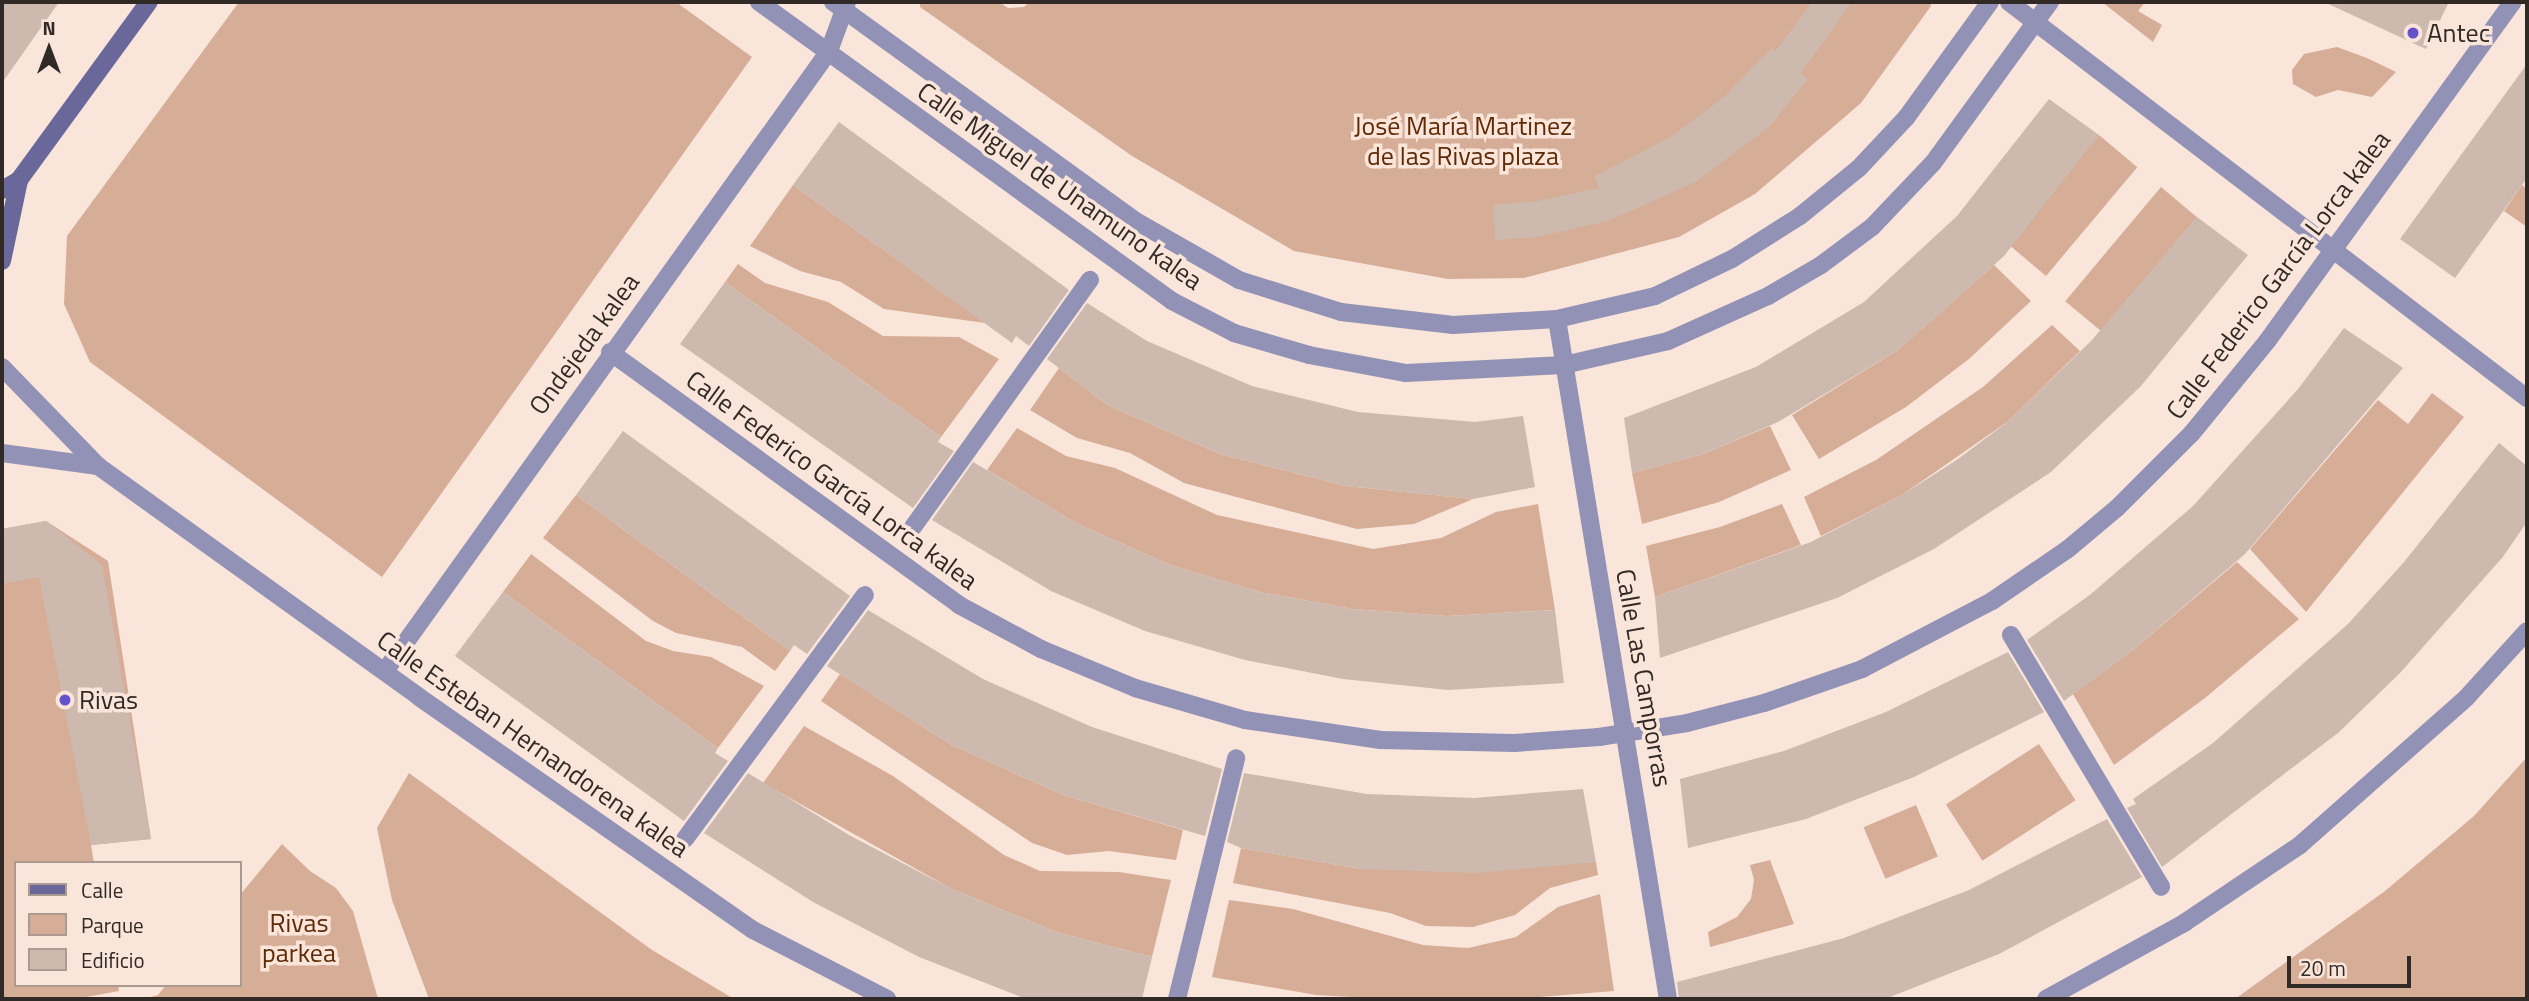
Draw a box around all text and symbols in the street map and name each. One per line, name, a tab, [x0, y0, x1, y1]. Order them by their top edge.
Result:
text: N	[42, 13, 56, 42]
north arrow	[14, 14, 84, 84]
place label: Antec	[2427, 17, 2490, 49]
marker: Antec	[2405, 25, 2421, 41]
street label: Calle Miguel de Unamuno kalea	[912, 76, 1208, 296]
park label: José María Martinez de las Rivas plaza	[1354, 110, 1572, 172]
street label: Calle Federico García Lorca kalea	[2159, 125, 2397, 425]
street label: Ondejeda kalea	[522, 267, 646, 421]
street label: Calle Federico García Lorca kalea	[680, 364, 984, 596]
street label: Calle Las Camporras	[1609, 567, 1679, 789]
street label: Calle Esteban Hernandorena kalea	[371, 624, 695, 864]
place label: Rivas	[79, 684, 138, 716]
marker: Rivas	[57, 692, 73, 708]
legend	[14, 861, 242, 987]
text: Calle	[81, 874, 123, 906]
park label: Rivas parkea	[262, 907, 336, 968]
text: Parque	[81, 909, 144, 941]
scale bar	[2291, 942, 2415, 986]
text: Edificio	[81, 944, 145, 976]
text: 20 m	[2300, 952, 2346, 984]

